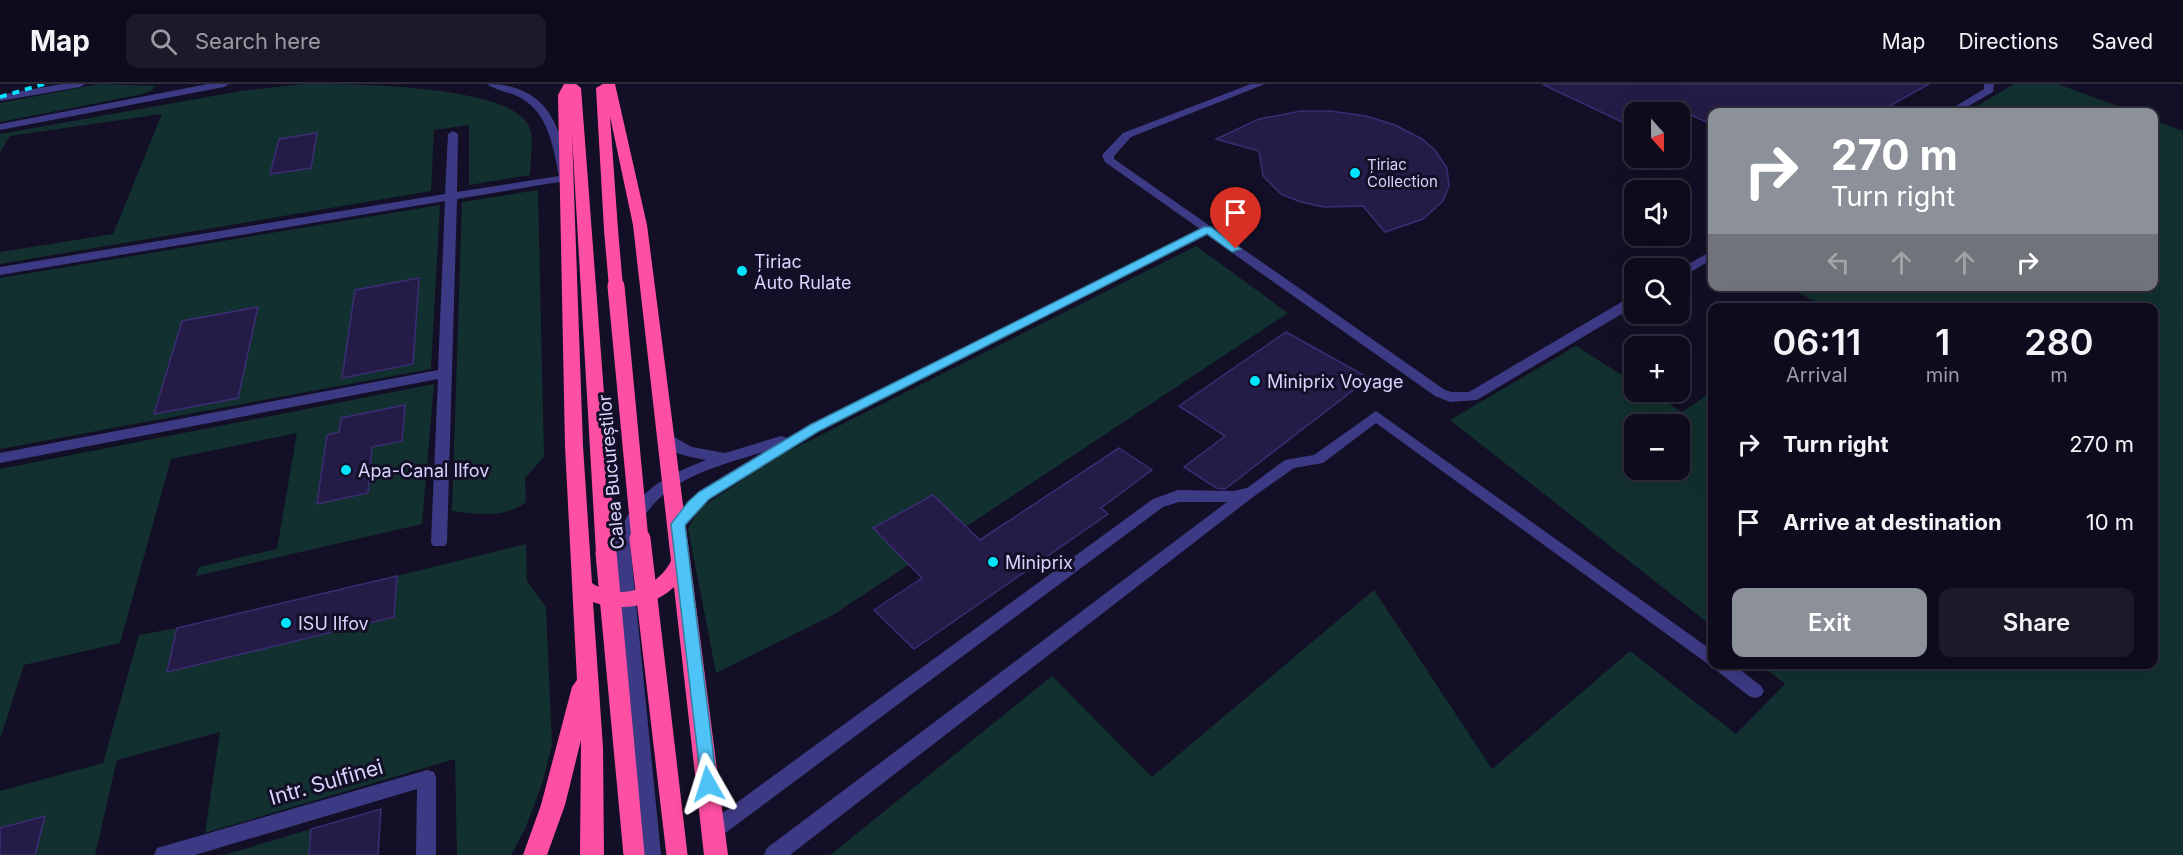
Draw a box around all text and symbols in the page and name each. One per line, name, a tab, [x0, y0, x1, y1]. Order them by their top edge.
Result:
search box	[126, 14, 546, 68]
text: Map	[30, 24, 90, 58]
icon: search	[147, 25, 180, 58]
text: Search here	[195, 28, 321, 54]
text: Map	[1882, 29, 1925, 54]
text: Directions	[1958, 29, 2059, 54]
text: Saved	[2092, 29, 2153, 54]
north arrow	[1624, 102, 1690, 168]
map controls	[1624, 102, 1690, 480]
text: 270 m	[1831, 129, 1958, 180]
icon: right	[1732, 132, 1810, 210]
place label: Țiriac Collection	[1367, 155, 1438, 191]
marker: Țiriac Collection	[1348, 166, 1362, 180]
button: sound	[1624, 180, 1690, 246]
text: Turn right	[1831, 180, 1955, 213]
pin	[1210, 187, 1261, 249]
icon: arrive	[1219, 196, 1252, 229]
icon: left	[1822, 246, 1855, 279]
icon: ahead	[1885, 246, 1918, 279]
icon: ahead	[1948, 246, 1981, 279]
icon: right	[2011, 246, 2044, 279]
place label: Țiriac Auto Rulate	[754, 251, 852, 293]
button: search	[1624, 258, 1690, 324]
marker: Țiriac Auto Rulate	[735, 264, 749, 278]
text: 06:11	[1772, 320, 1861, 364]
text: 1	[1935, 320, 1950, 364]
text: 280	[2024, 320, 2094, 364]
button: +	[1624, 336, 1690, 402]
text: Arrival	[1786, 363, 1848, 387]
text: min	[1926, 363, 1960, 387]
text: m	[2050, 363, 2068, 387]
place label: Miniprix Voyage	[1267, 371, 1404, 392]
marker: Miniprix Voyage	[1248, 374, 1262, 388]
street label: Calea Bucureștilor	[594, 393, 629, 550]
button: −	[1624, 414, 1690, 480]
icon: right	[1732, 428, 1765, 461]
text: Turn right	[1783, 431, 1889, 457]
text: 270 m	[2069, 431, 2134, 457]
place label: Apa-Canal Ilfov	[358, 460, 489, 481]
marker: Apa-Canal Ilfov	[339, 463, 353, 477]
icon: arrive	[1732, 506, 1765, 539]
text: Arrive at destination	[1783, 509, 2002, 535]
text: 10 m	[2086, 509, 2134, 535]
place label: Miniprix	[1005, 552, 1073, 573]
marker: Miniprix	[986, 555, 1000, 569]
button: Exit	[1732, 588, 1927, 657]
button: Share	[1939, 588, 2134, 657]
place label: ISU Ilfov	[298, 613, 369, 634]
marker: ISU Ilfov	[279, 616, 293, 630]
position arrow	[676, 752, 740, 816]
street label: Intr. Sulfinei	[266, 754, 386, 810]

